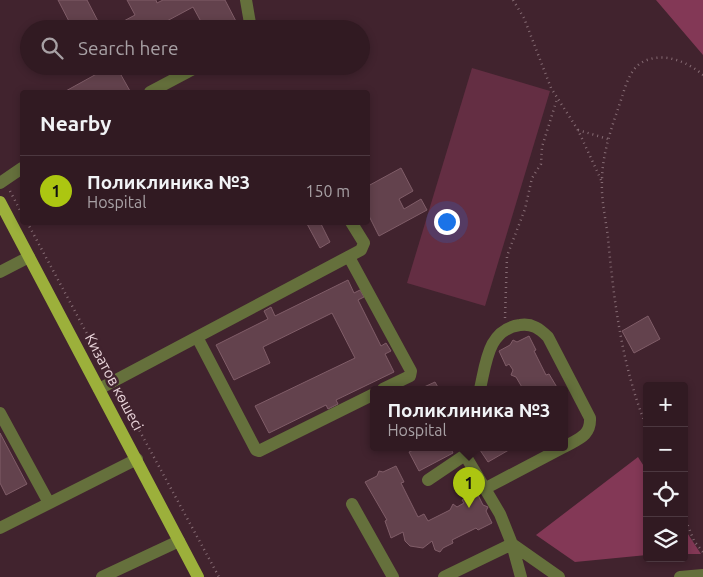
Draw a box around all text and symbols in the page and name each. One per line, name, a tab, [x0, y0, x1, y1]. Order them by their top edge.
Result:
search box	[20, 20, 370, 75]
icon: search	[38, 34, 66, 62]
text: Search here	[78, 37, 178, 59]
text: Nearby	[40, 111, 111, 135]
text: Поликлиника №3	[87, 171, 250, 193]
text: 1	[51, 182, 61, 200]
text: 150 m	[305, 182, 350, 200]
text: Hospital	[87, 193, 146, 211]
your location	[434, 209, 460, 235]
street label: Кизатов көшесі	[82, 330, 147, 433]
map controls	[643, 382, 688, 562]
button: +	[643, 382, 688, 427]
popup	[370, 386, 568, 451]
text: Поликлиника №3	[387, 399, 551, 421]
text: Hospital	[387, 421, 447, 439]
button: −	[643, 427, 688, 472]
pin: 1	[453, 467, 485, 508]
button: locate	[643, 472, 688, 517]
button: layers	[643, 517, 688, 562]

